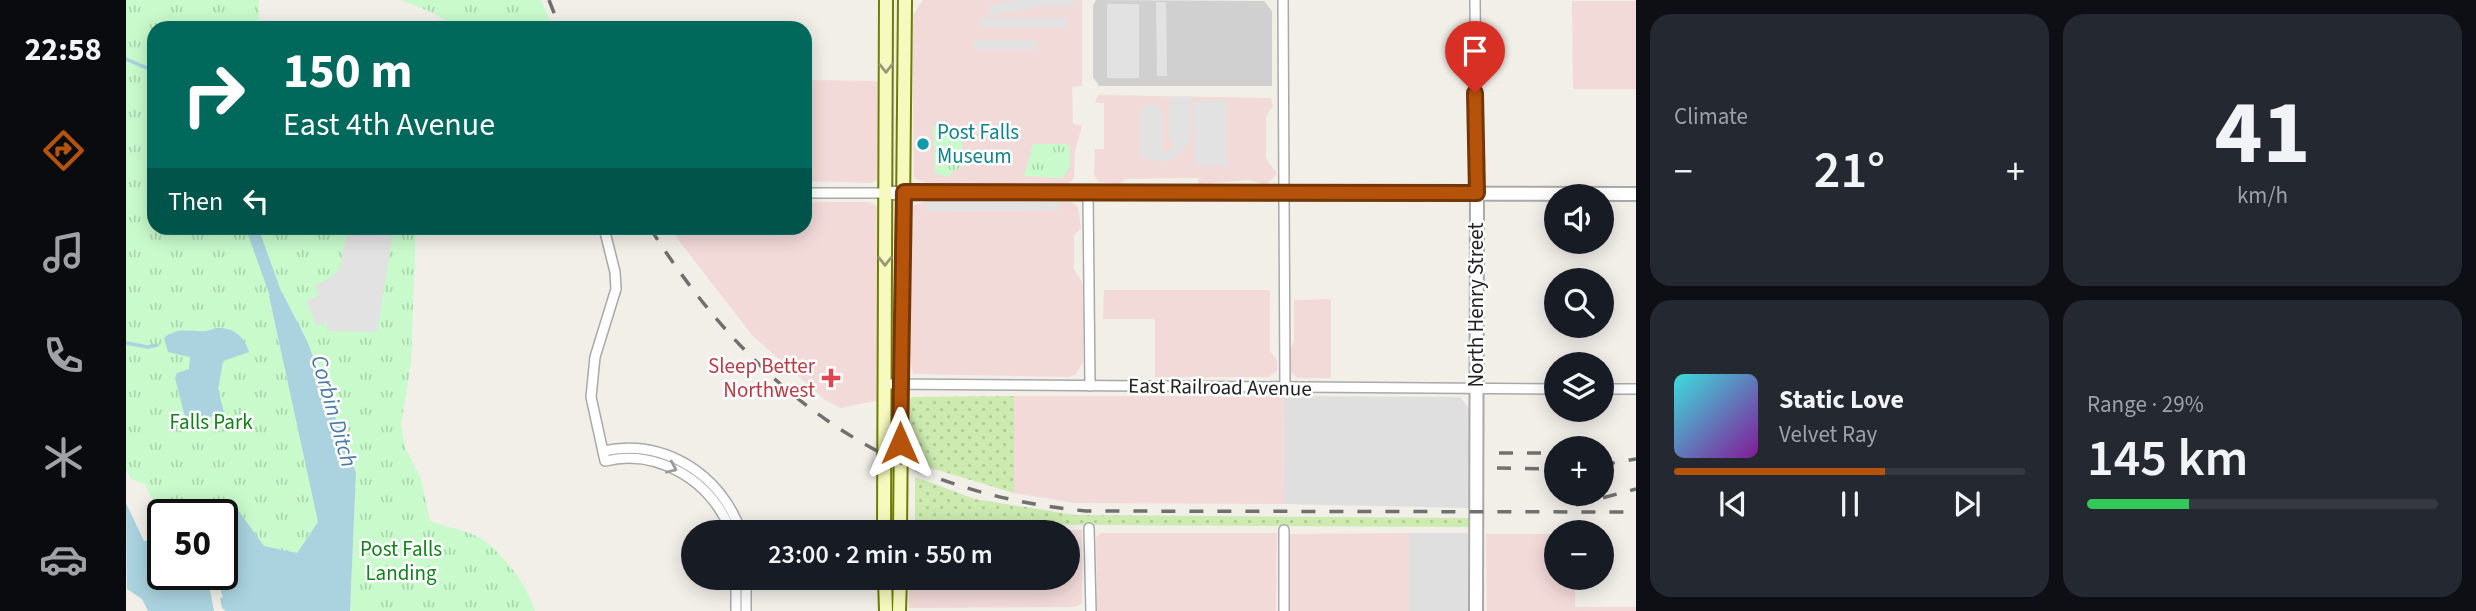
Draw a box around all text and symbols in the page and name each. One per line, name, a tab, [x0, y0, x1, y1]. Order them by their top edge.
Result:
pin	[1445, 21, 1505, 93]
text: 22:58	[24, 27, 102, 73]
icon: arrive	[1456, 32, 1494, 70]
text: 150 m	[283, 37, 412, 107]
icon: right	[168, 49, 259, 140]
one-way arrow	[878, 63, 894, 74]
text: 41	[2214, 69, 2311, 198]
text: Climate	[1674, 100, 1748, 133]
text: East 4th Avenue	[283, 102, 495, 148]
place label: Post Falls Museum	[937, 117, 1019, 171]
icon: directions	[39, 126, 88, 175]
text: 21°	[1814, 134, 1885, 208]
marker: Post Falls Museum	[915, 136, 931, 152]
text: −	[1674, 145, 1693, 199]
text: +	[2006, 145, 2025, 199]
text: km/h	[2237, 179, 2288, 212]
icon: left	[237, 182, 275, 220]
text: Then	[168, 183, 223, 220]
map controls	[1544, 184, 1614, 590]
button: sound	[1544, 184, 1614, 254]
street label: North Henry Street	[1461, 222, 1491, 388]
icon: music	[39, 228, 88, 277]
one-way arrow	[877, 256, 893, 267]
button: search	[1544, 268, 1614, 338]
icon: phone	[39, 331, 88, 380]
water label: Corbin Ditch	[302, 351, 366, 471]
place label: Sleep Better Northwest	[708, 351, 816, 405]
button: layers	[1544, 352, 1614, 422]
marker: Sleep Better Northwest	[821, 368, 841, 388]
street label: East Railroad Avenue	[1128, 370, 1312, 404]
text: Static Love	[1779, 381, 1904, 418]
text: Range · 29%	[2087, 388, 2204, 421]
position arrow	[863, 406, 937, 480]
park label: Falls Park	[169, 407, 253, 437]
text: Velvet Ray	[1779, 418, 1877, 451]
text: 145 km	[2087, 422, 2248, 496]
icon: climate	[39, 433, 88, 482]
button: +	[1544, 436, 1614, 506]
one-way arrow	[665, 460, 677, 474]
icon: previous	[1714, 485, 1752, 523]
icon: pause	[1831, 485, 1869, 523]
icon: next	[1948, 485, 1986, 523]
speed limit sign: 50	[147, 499, 238, 590]
button: −	[1544, 520, 1614, 590]
park label: Post Falls Landing	[360, 534, 442, 588]
icon: car	[39, 535, 88, 584]
text: 23:00 · 2 min · 550 m	[768, 536, 993, 573]

